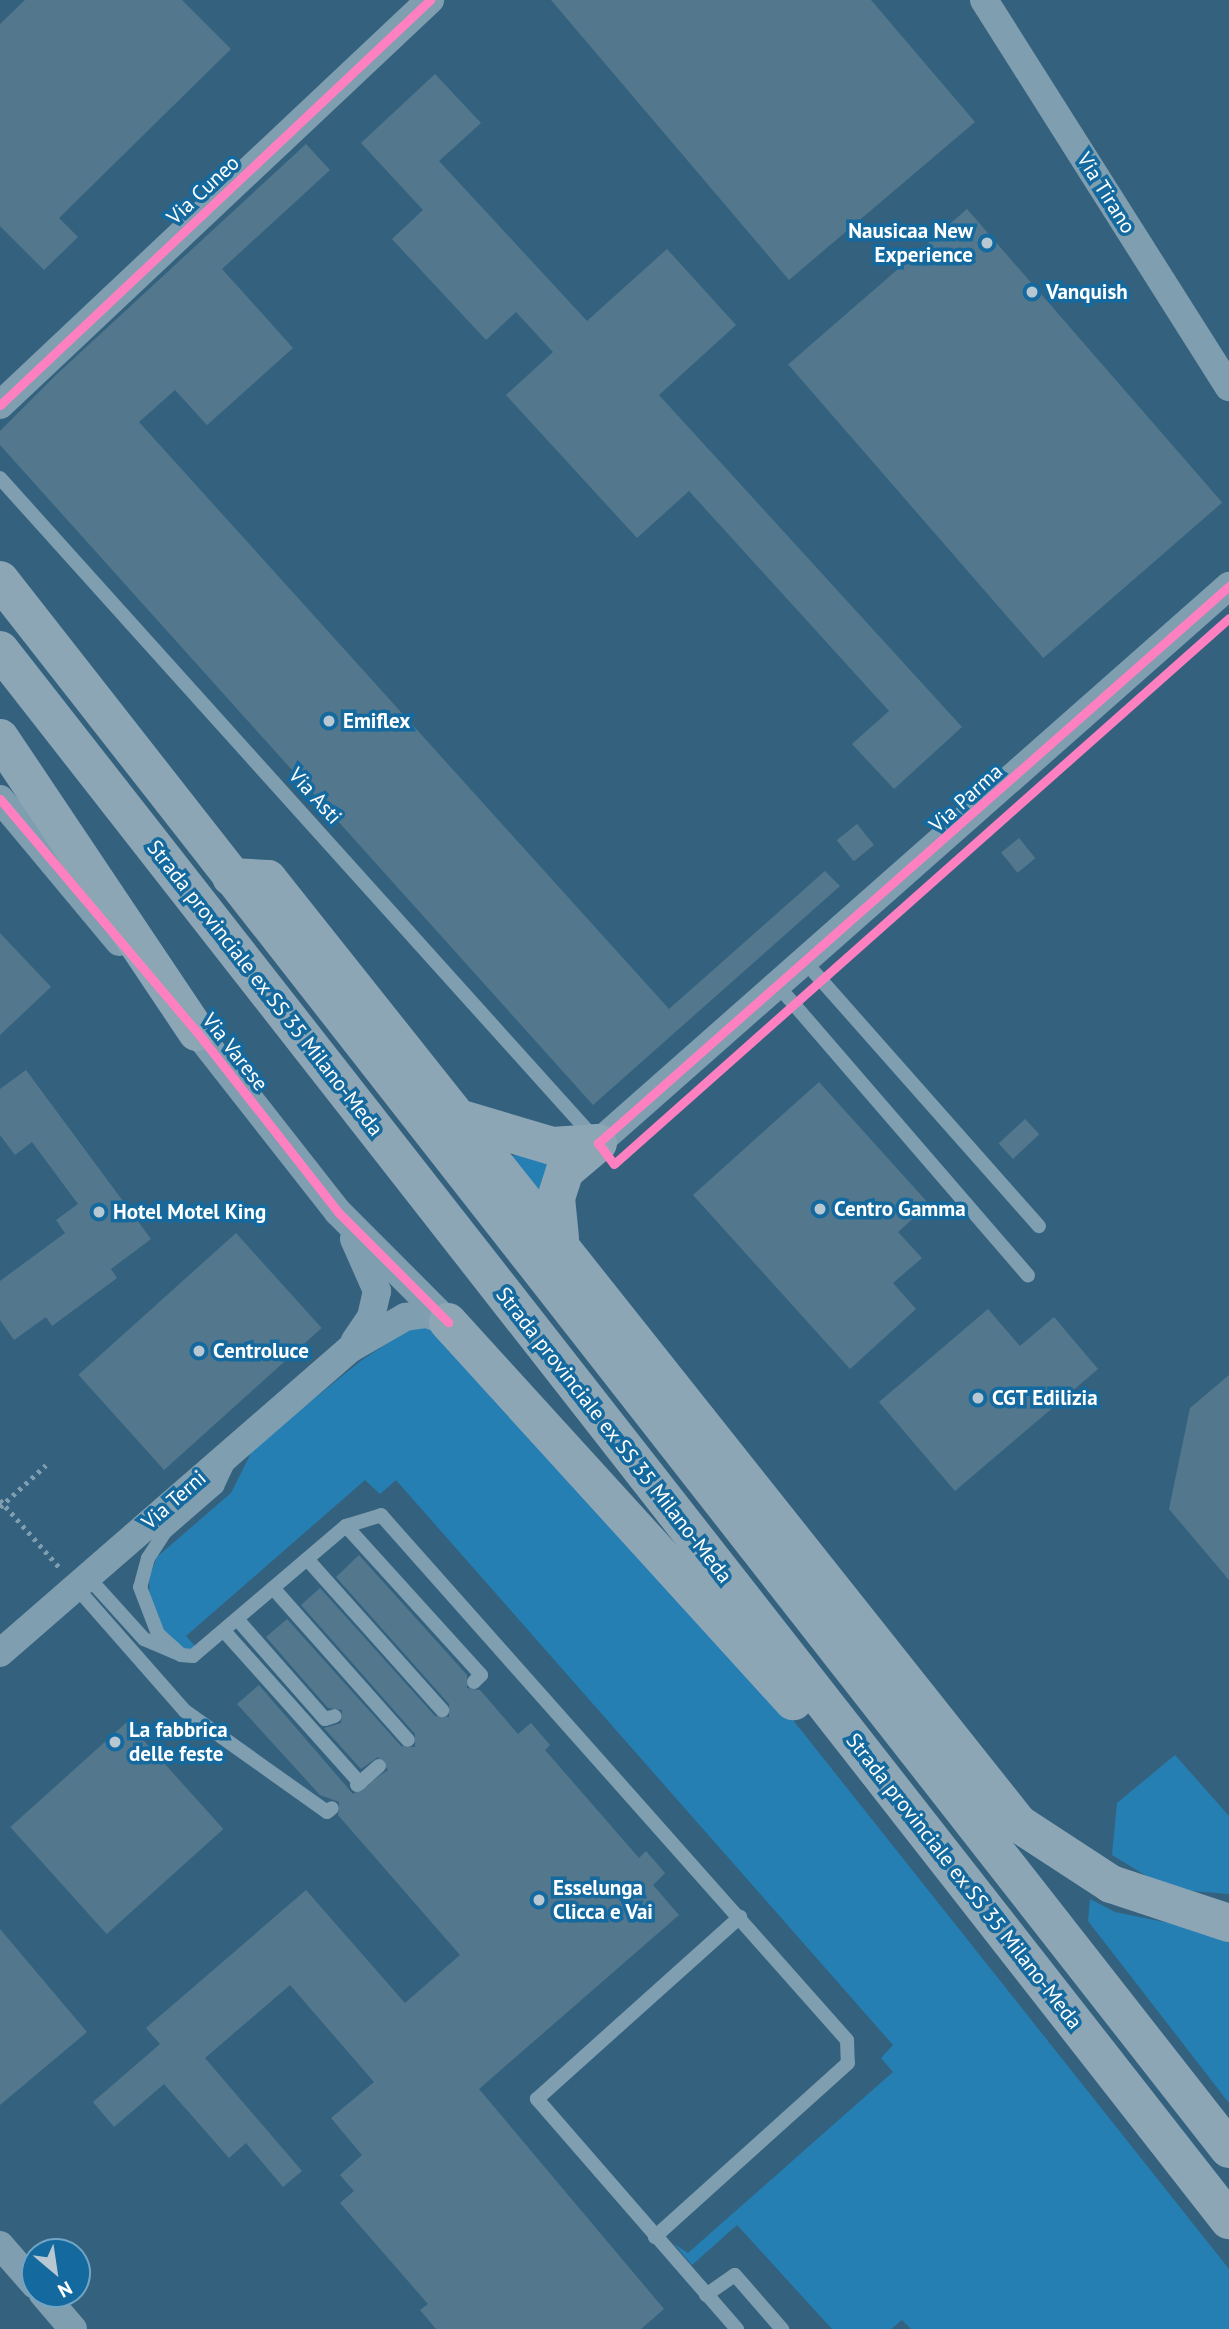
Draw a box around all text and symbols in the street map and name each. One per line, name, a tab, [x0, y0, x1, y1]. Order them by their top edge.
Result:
street label: Via Tirano	[1071, 148, 1141, 238]
street label: Via Cuneo	[162, 150, 244, 230]
place label: Nausicaa New Experience	[848, 218, 973, 268]
marker: Nausicaa New Experience	[979, 235, 995, 251]
place label: Vanquish	[1046, 279, 1128, 305]
marker: Vanquish	[1024, 284, 1040, 300]
place label: Emiflex	[343, 708, 410, 734]
marker: Emiflex	[321, 713, 337, 729]
street label: Via Parma	[924, 759, 1008, 837]
street label: Via Asti	[283, 763, 347, 829]
street label: Strada provinciale ex SS 35 Milano-Meda	[142, 835, 388, 1141]
street label: Via Varese	[197, 1008, 273, 1096]
place label: Centro Gamma	[834, 1196, 966, 1222]
place label: Hotel Motel King	[113, 1199, 266, 1225]
marker: Centro Gamma	[812, 1201, 828, 1217]
marker: Hotel Motel King	[91, 1204, 107, 1220]
street label: Strada provinciale ex SS 35 Milano-Meda	[491, 1282, 737, 1588]
place label: Centroluce	[213, 1338, 309, 1364]
marker: Centroluce	[191, 1343, 207, 1359]
place label: CGT Edilizia	[992, 1385, 1099, 1411]
marker: CGT Edilizia	[970, 1390, 986, 1406]
street label: Via Terni	[137, 1465, 211, 1535]
place label: La fabbrica delle feste	[129, 1717, 228, 1767]
street label: Strada provinciale ex SS 35 Milano-Meda	[841, 1728, 1087, 2034]
marker: La fabbrica delle feste	[107, 1734, 123, 1750]
place label: Esselunga Clicca e Vai	[553, 1875, 654, 1925]
marker: Esselunga Clicca e Vai	[531, 1892, 547, 1908]
north arrow	[21, 2238, 91, 2308]
text: N	[54, 2276, 76, 2303]

